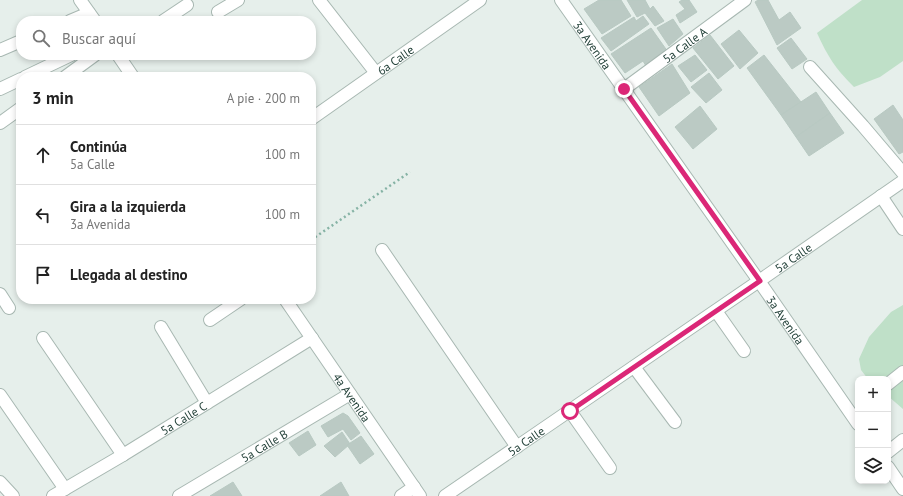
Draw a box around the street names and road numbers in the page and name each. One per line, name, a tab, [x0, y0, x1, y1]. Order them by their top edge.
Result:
street label: 3a Avenida	[570, 18, 615, 72]
street label: 5a Calle A	[659, 23, 710, 66]
street label: 6a Calle	[374, 42, 416, 78]
street label: 5a Calle	[772, 239, 814, 275]
street label: 3a Avenida	[764, 293, 808, 347]
street label: 4a Avenida	[330, 370, 374, 425]
street label: 5a Calle C	[157, 398, 209, 438]
street label: 5a Calle	[505, 423, 547, 459]
street label: 5a Calle B	[238, 426, 290, 465]

